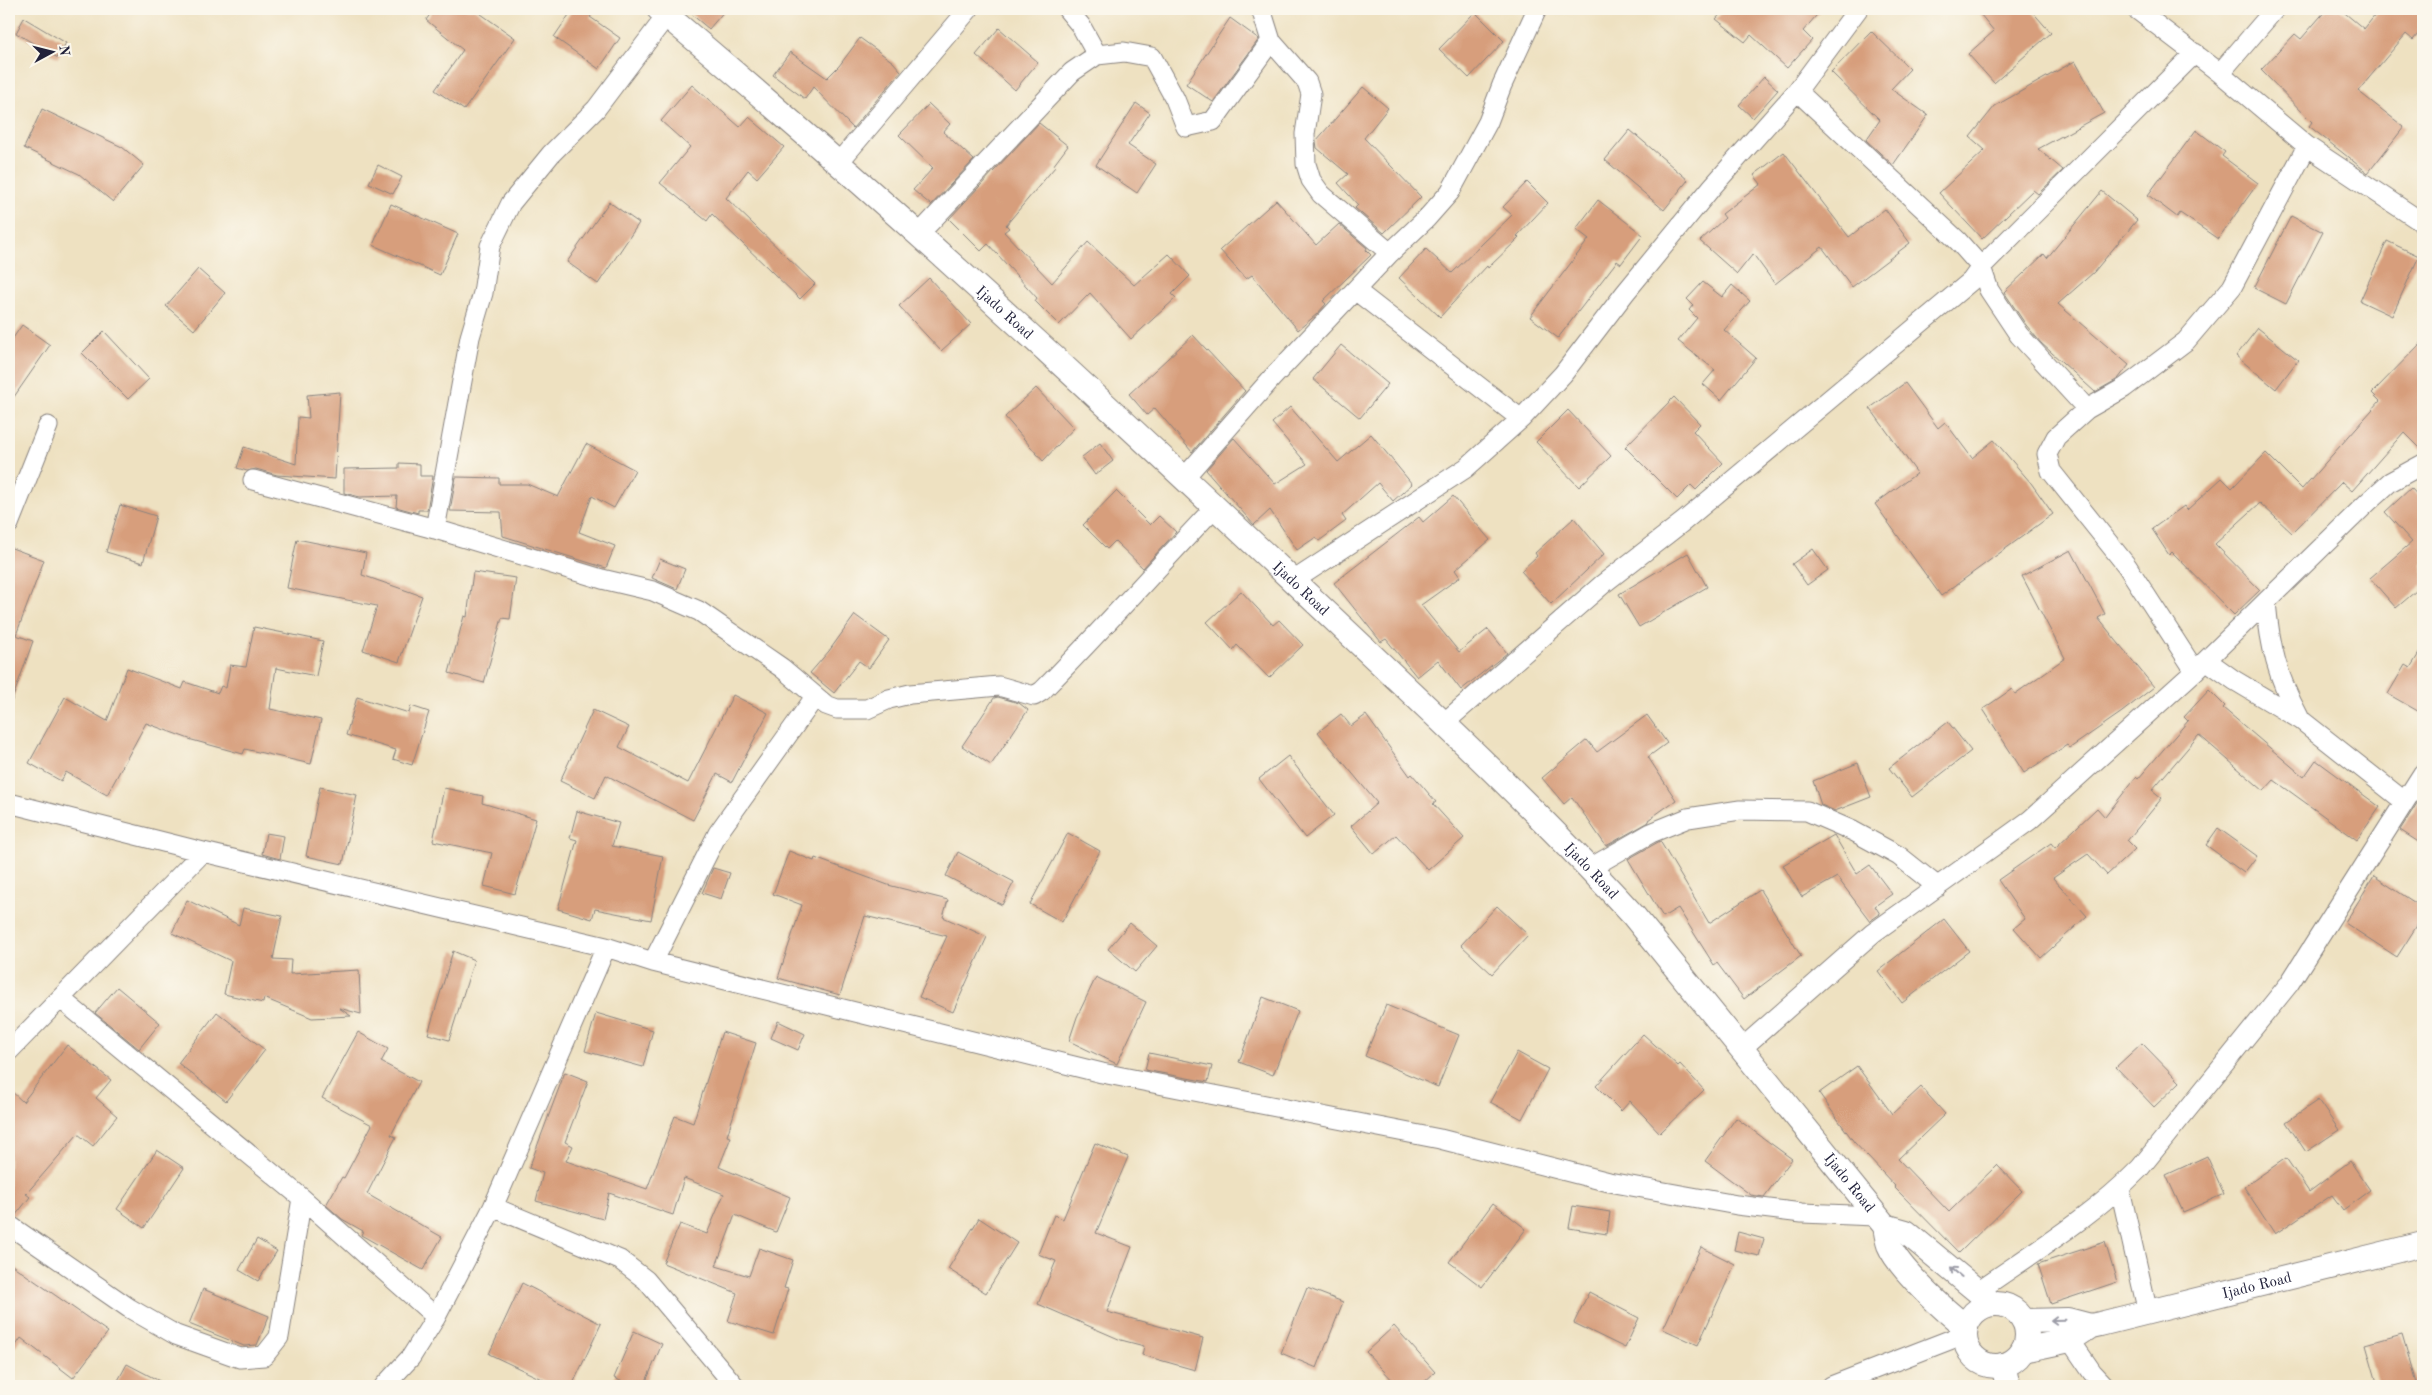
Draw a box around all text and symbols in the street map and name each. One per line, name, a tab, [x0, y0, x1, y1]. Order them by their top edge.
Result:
north arrow	[28, 28, 78, 78]
text: N	[56, 44, 72, 57]
street label: Ijado Road	[972, 284, 1035, 343]
street label: Ijado Road	[1269, 560, 1331, 620]
street label: Ijado Road	[1560, 841, 1620, 903]
street label: Ijado Road	[1820, 1151, 1877, 1216]
one-way arrow	[1949, 1266, 1962, 1278]
street label: Ijado Road	[2221, 1271, 2294, 1302]
one-way arrow	[2050, 1316, 2066, 1325]

